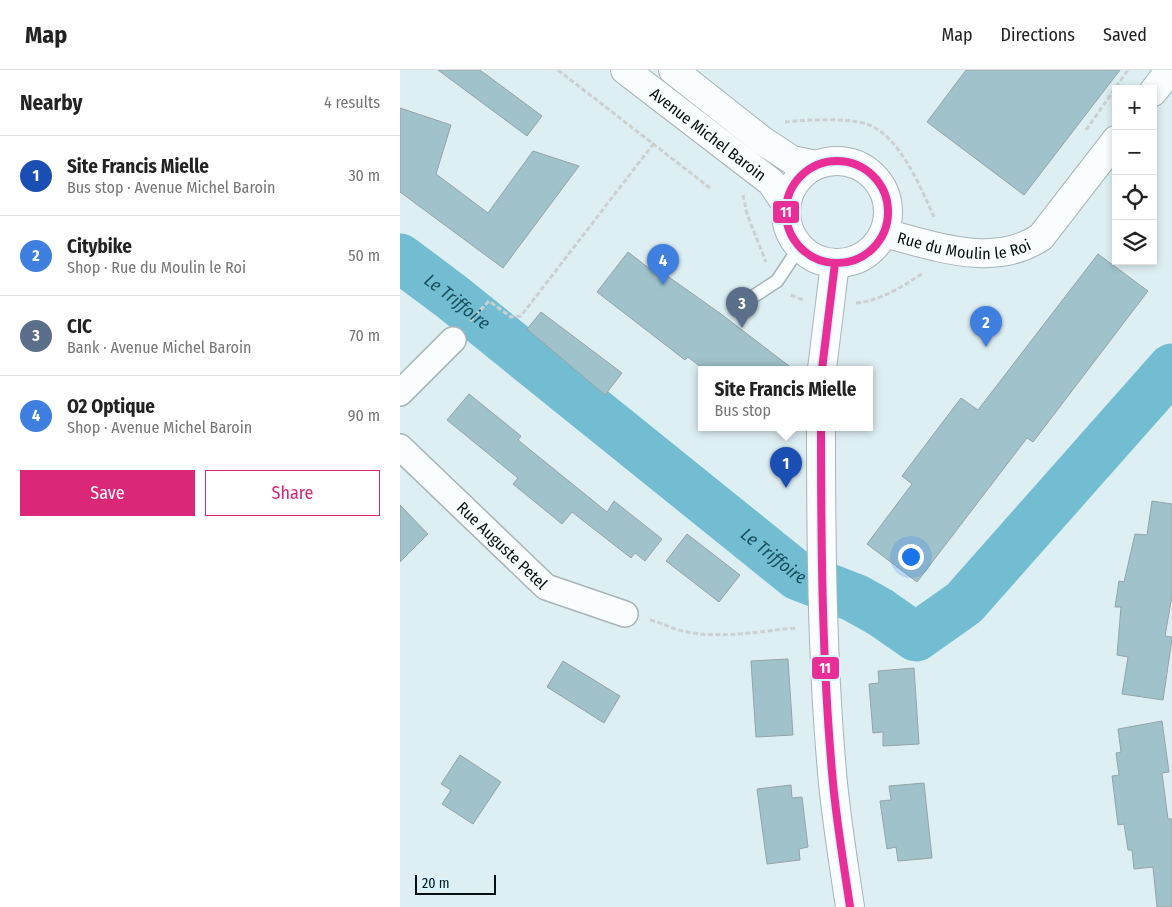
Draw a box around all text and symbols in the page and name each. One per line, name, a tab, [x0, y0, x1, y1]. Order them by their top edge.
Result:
text: Map	[25, 21, 67, 49]
text: Map	[941, 24, 973, 46]
text: Directions	[1001, 24, 1075, 46]
text: Saved	[1103, 24, 1147, 46]
street label: Avenue Michel Baroin	[646, 84, 770, 185]
map controls	[1112, 85, 1157, 265]
button: +	[1112, 85, 1157, 130]
text: Nearby	[20, 90, 82, 116]
text: 4 results	[324, 93, 380, 112]
button: −	[1112, 130, 1157, 175]
text: Site Francis Mielle	[67, 155, 209, 178]
text: 1	[33, 166, 39, 185]
text: 30 m	[348, 166, 380, 185]
button: locate	[1112, 175, 1157, 220]
text: Bus stop · Avenue Michel Baroin	[67, 178, 275, 197]
line badge: 11	[772, 200, 800, 224]
text: 11	[780, 204, 792, 221]
button: layers	[1112, 220, 1157, 265]
street label: Rue du Moulin le Roi	[895, 228, 1034, 263]
text: Citybike	[67, 235, 132, 258]
pin: 4	[647, 244, 679, 285]
text: 2	[32, 246, 40, 265]
text: 50 m	[348, 246, 380, 265]
text: Shop · Rue du Moulin le Roi	[67, 258, 246, 277]
water label: Le Triffoire	[420, 269, 495, 335]
pin: 3	[726, 287, 758, 328]
pin: 2	[970, 306, 1002, 347]
text: CIC	[67, 315, 92, 338]
text: 3	[32, 326, 40, 345]
text: 70 m	[349, 326, 380, 345]
text: Bank · Avenue Michel Baroin	[67, 338, 251, 357]
popup	[698, 366, 873, 431]
text: Site Francis Mielle	[715, 378, 856, 401]
text: O2 Optique	[67, 395, 155, 418]
text: Bus stop	[715, 401, 771, 420]
text: 4	[32, 406, 40, 425]
text: 90 m	[348, 406, 380, 425]
text: Shop · Avenue Michel Baroin	[67, 418, 252, 437]
pin: 1	[770, 447, 802, 488]
button: Save	[20, 470, 195, 516]
button: Share	[205, 470, 380, 516]
street label: Rue Auguste Petel	[453, 498, 551, 593]
water label: Le Triffoire	[736, 523, 809, 589]
your location	[898, 544, 924, 570]
line badge: 11	[811, 656, 840, 680]
text: 11	[819, 660, 831, 677]
scale bar	[415, 872, 496, 895]
text: 20 m	[422, 875, 450, 892]

